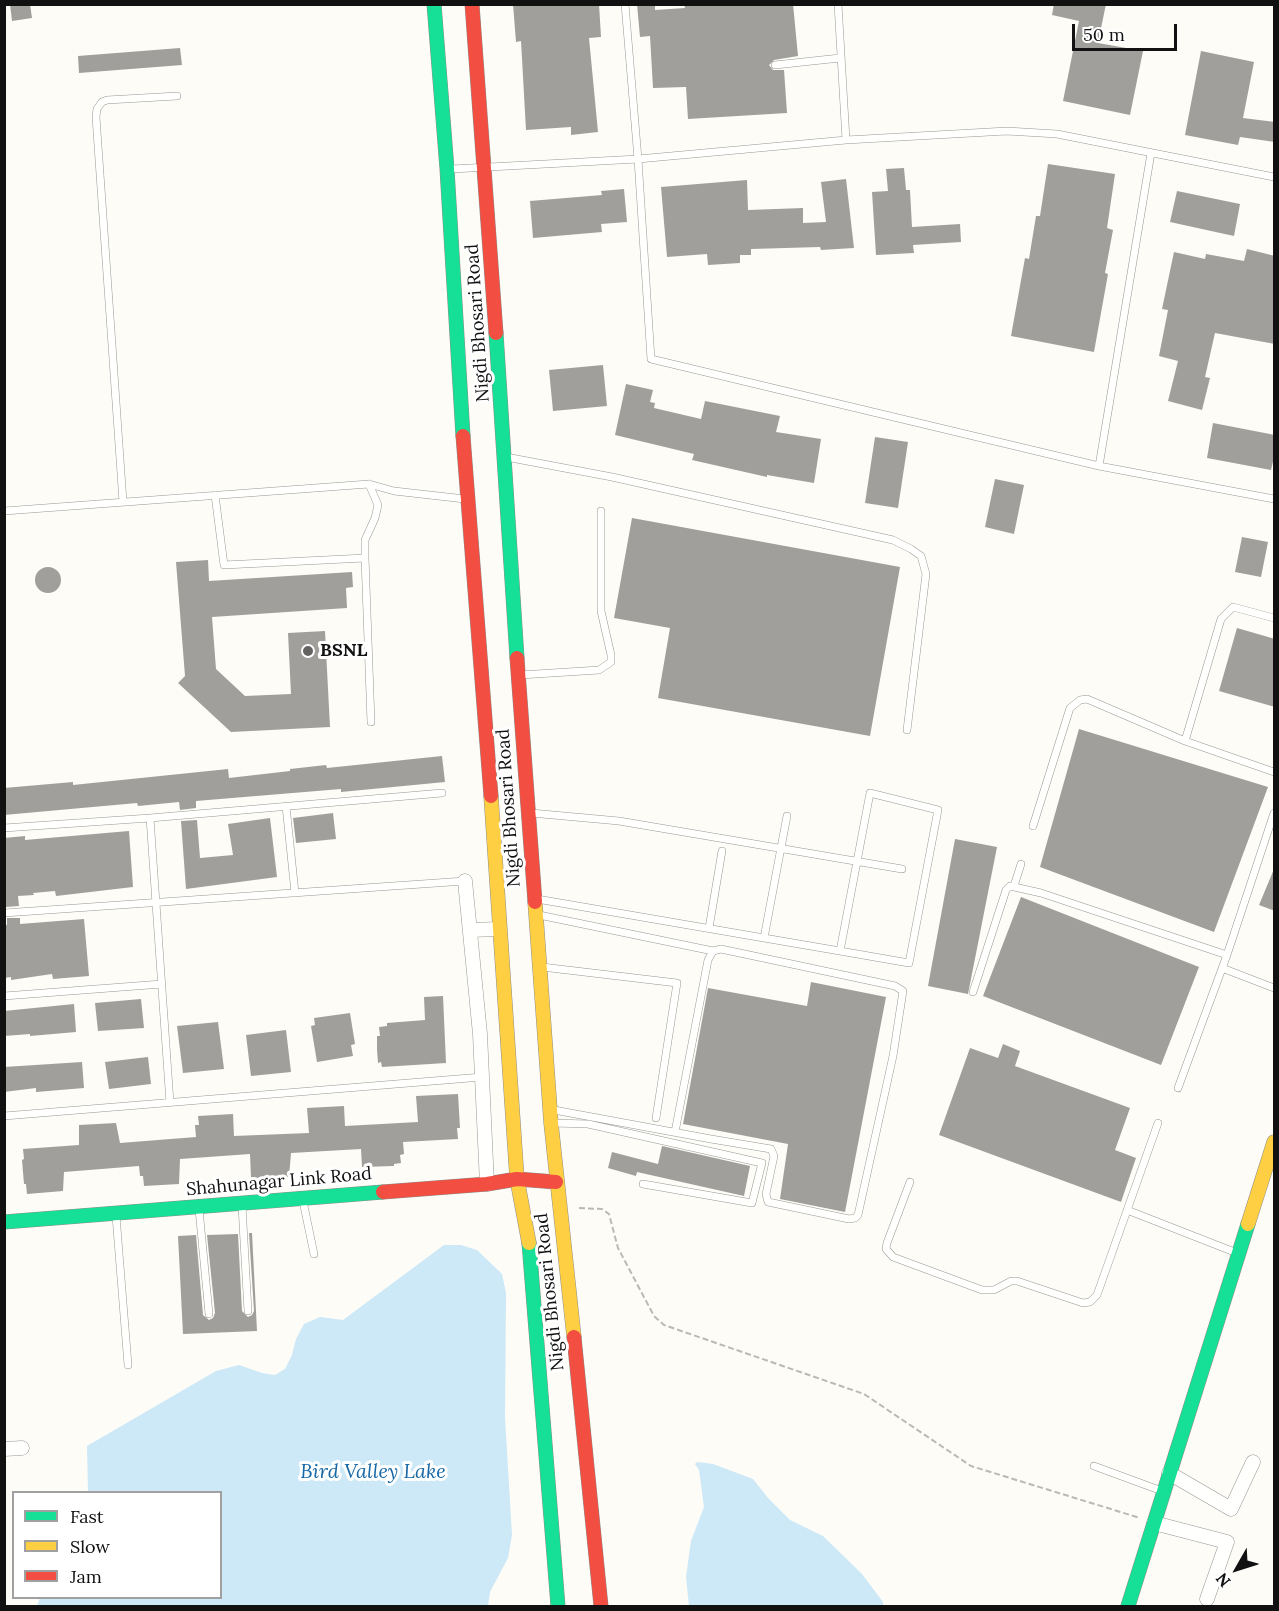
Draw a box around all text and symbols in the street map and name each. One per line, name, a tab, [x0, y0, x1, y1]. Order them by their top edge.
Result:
scale bar	[1075, 12, 1180, 50]
text: 50 m	[1083, 23, 1125, 46]
street label: Nigdi Bhosari Road	[462, 243, 494, 403]
place label: BSNL	[320, 640, 367, 662]
marker: BSNL	[301, 644, 315, 658]
street label: Nigdi Bhosari Road	[493, 728, 525, 888]
street label: Shahunagar Link Road	[185, 1163, 373, 1201]
street label: Nigdi Bhosari Road	[531, 1212, 569, 1372]
water label: Bird Valley Lake	[300, 1460, 446, 1484]
legend	[12, 1491, 222, 1599]
text: Fast	[70, 1505, 104, 1528]
text: Slow	[70, 1535, 110, 1558]
north arrow	[1207, 1539, 1267, 1599]
text: Jam	[70, 1565, 102, 1588]
text: N	[1211, 1569, 1235, 1591]

